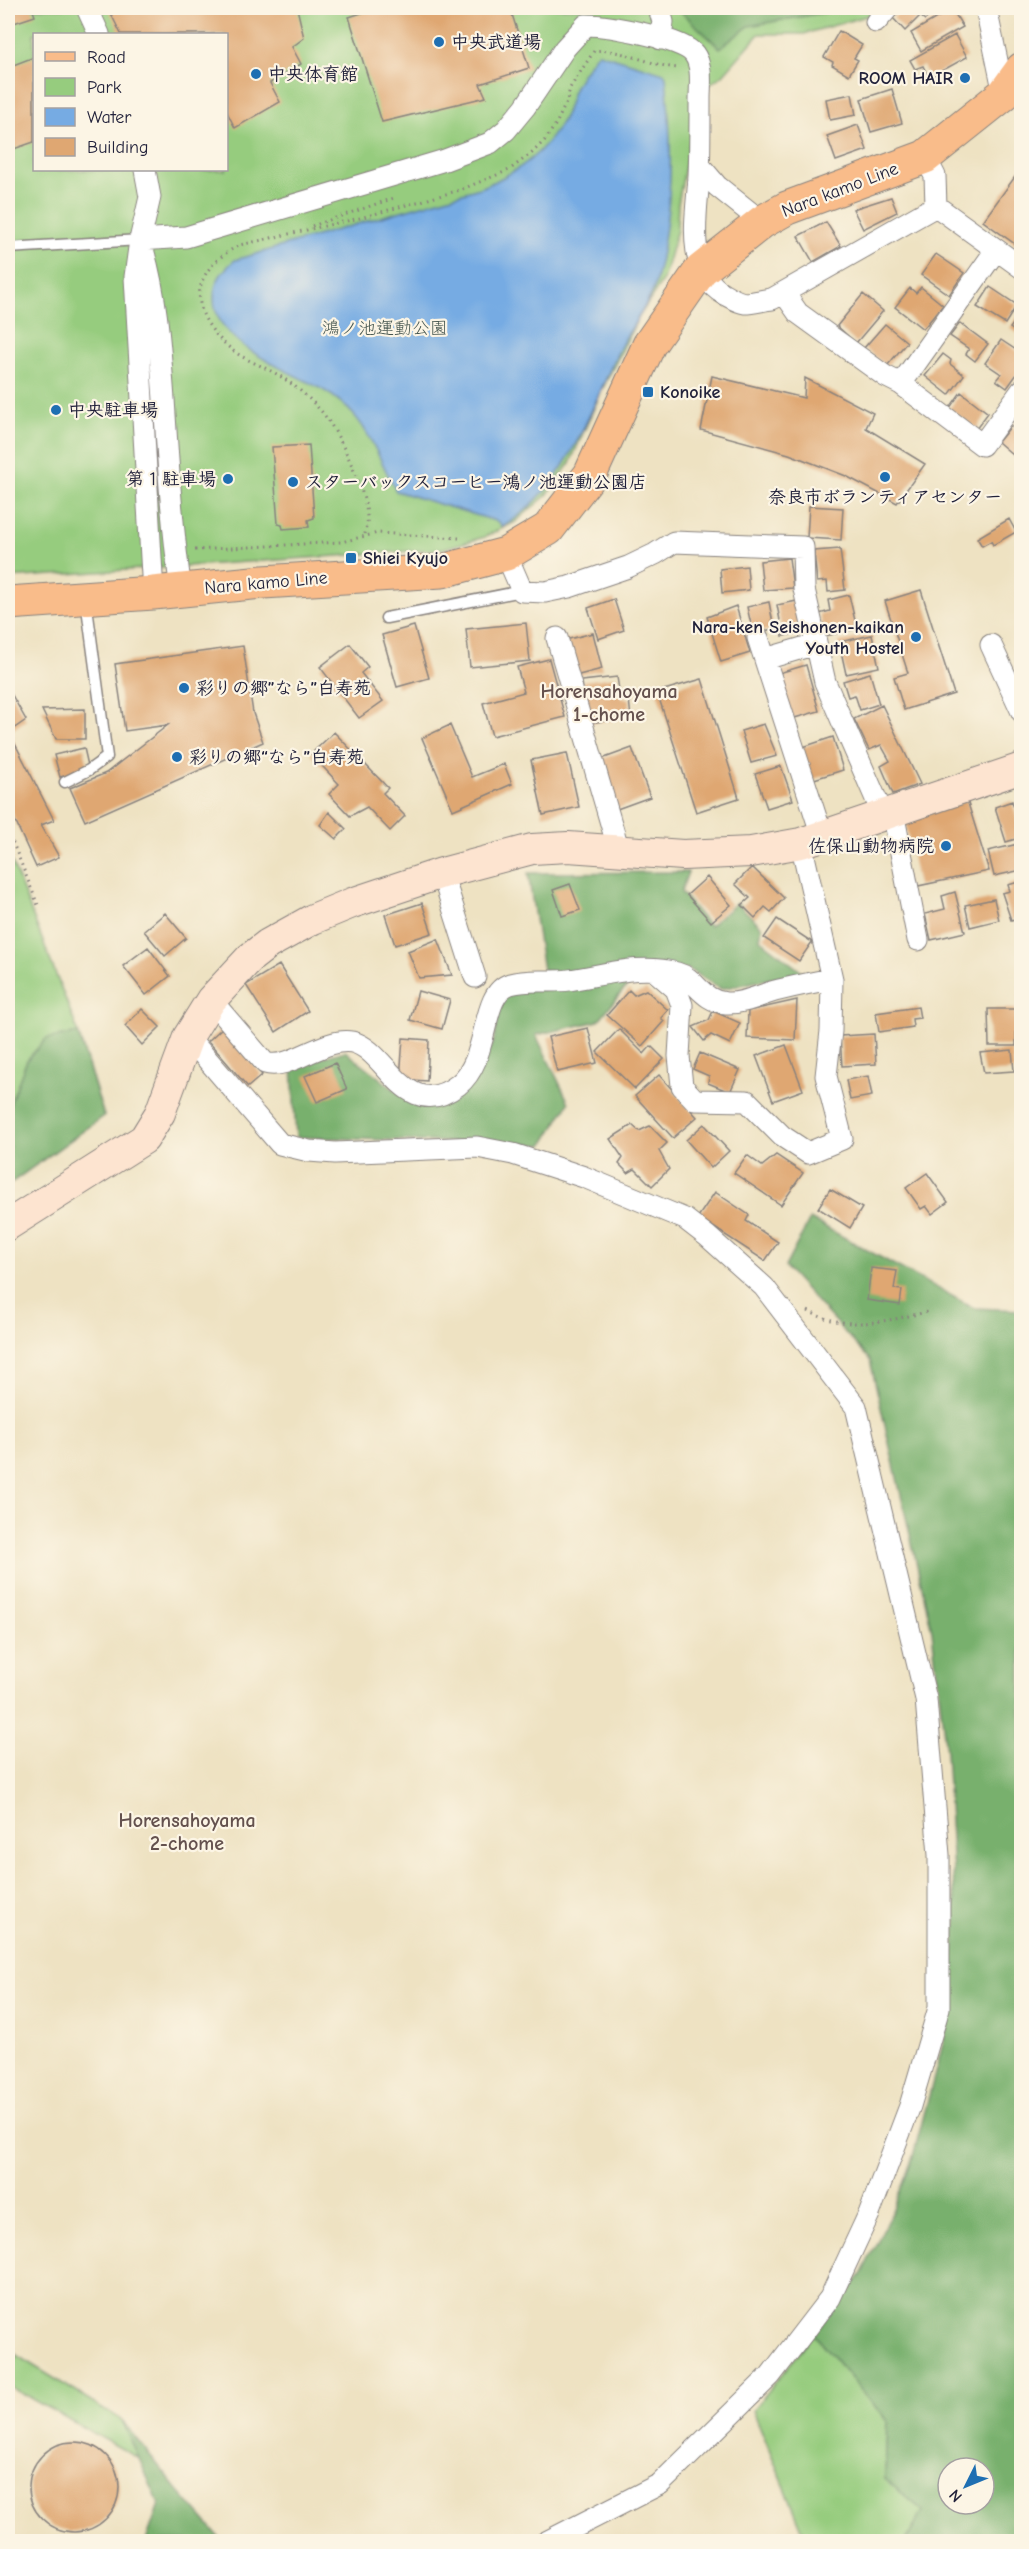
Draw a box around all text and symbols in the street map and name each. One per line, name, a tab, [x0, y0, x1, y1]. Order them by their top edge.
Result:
place label: 中央武道場	[451, 32, 541, 53]
legend	[33, 33, 228, 171]
marker: 中央武道場	[432, 35, 446, 49]
text: Road	[87, 47, 126, 68]
place label: 中央体育館	[268, 64, 358, 85]
marker: 中央体育館	[249, 67, 263, 81]
place label: ROOM HAIR	[859, 68, 954, 89]
marker: ROOM HAIR	[958, 71, 972, 85]
text: Park	[87, 77, 122, 98]
text: Water	[87, 107, 132, 128]
text: Building	[87, 137, 149, 158]
street label: Nara kamo Line	[779, 158, 901, 222]
park label: 鴻ノ池運動公園	[322, 318, 448, 339]
place label: Konoike	[660, 382, 720, 403]
marker: Konoike	[641, 385, 655, 399]
place label: 中央駐車場	[68, 400, 158, 421]
marker: 中央駐車場	[49, 403, 63, 417]
place label: 第１駐車場	[126, 469, 216, 490]
marker: 奈良市ボランティアセンター	[878, 470, 892, 484]
marker: 第１駐車場	[221, 472, 235, 486]
place label: スターバックスコーヒー鴻ノ池運動公園店	[305, 472, 647, 493]
marker: スターバックスコーヒー鴻ノ池運動公園店	[286, 475, 300, 489]
place label: 奈良市ボランティアセンター	[768, 487, 1002, 508]
place label: Shiei Kyujo	[363, 548, 448, 569]
marker: Shiei Kyujo	[344, 551, 358, 565]
street label: Nara kamo Line	[204, 567, 328, 599]
place label: Nara-ken Seishonen-kaikan Youth Hostel	[692, 617, 904, 659]
marker: Nara-ken Seishonen-kaikan Youth Hostel	[909, 630, 923, 644]
place label: 彩りの郷”なら”白寿苑	[196, 678, 371, 699]
district label: Horensahoyama 1-chome	[540, 680, 678, 726]
marker: 彩りの郷”なら”白寿苑	[177, 681, 191, 695]
place label: 彩りの郷“なら”白寿苑	[189, 747, 364, 768]
marker: 彩りの郷“なら”白寿苑	[170, 750, 184, 764]
place label: 佐保山動物病院	[808, 836, 934, 857]
marker: 佐保山動物病院	[939, 839, 953, 853]
district label: Horensahoyama 2-chome	[118, 1809, 256, 1855]
north arrow	[936, 2456, 996, 2516]
text: N	[946, 2486, 966, 2506]

